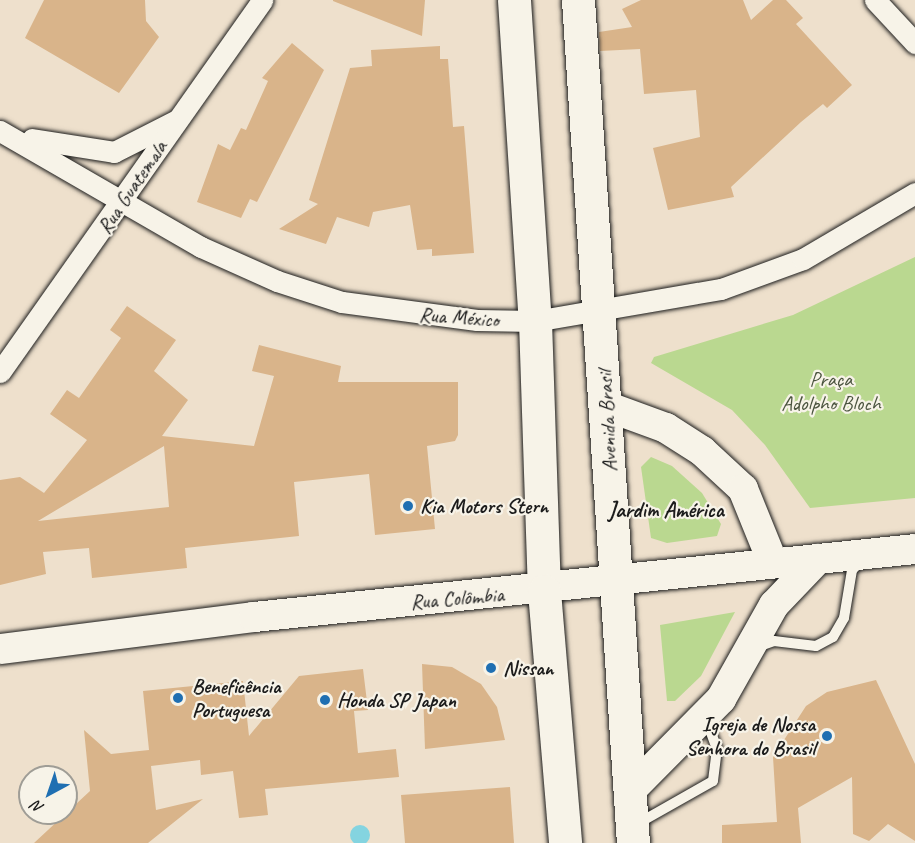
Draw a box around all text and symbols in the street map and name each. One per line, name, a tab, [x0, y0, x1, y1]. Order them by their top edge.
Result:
street label: Rua Guatemala	[92, 136, 172, 238]
street label: Rua México	[418, 302, 500, 332]
park label: Praça Adolpho Bloch	[782, 366, 880, 416]
street label: Avenida Brasil	[592, 370, 622, 472]
place label: Kia Motors Stern	[420, 493, 548, 519]
district label: Jardim América	[608, 498, 724, 524]
marker: Kia Motors Stern	[401, 499, 415, 513]
street label: Rua Colômbia	[409, 581, 505, 615]
place label: Nissan	[503, 655, 553, 681]
marker: Nissan	[484, 661, 498, 675]
place label: Beneficência Portuguesa	[192, 673, 281, 723]
place label: Honda SP Japan	[337, 687, 456, 713]
marker: Beneficência Portuguesa	[169, 689, 187, 707]
marker: Honda SP Japan	[318, 693, 332, 707]
place label: Igreja de Nossa Senhora do Brasil	[685, 711, 815, 761]
marker: Igreja de Nossa Senhora do Brasil	[820, 729, 834, 743]
north arrow	[18, 765, 78, 825]
text: N	[27, 796, 48, 818]

